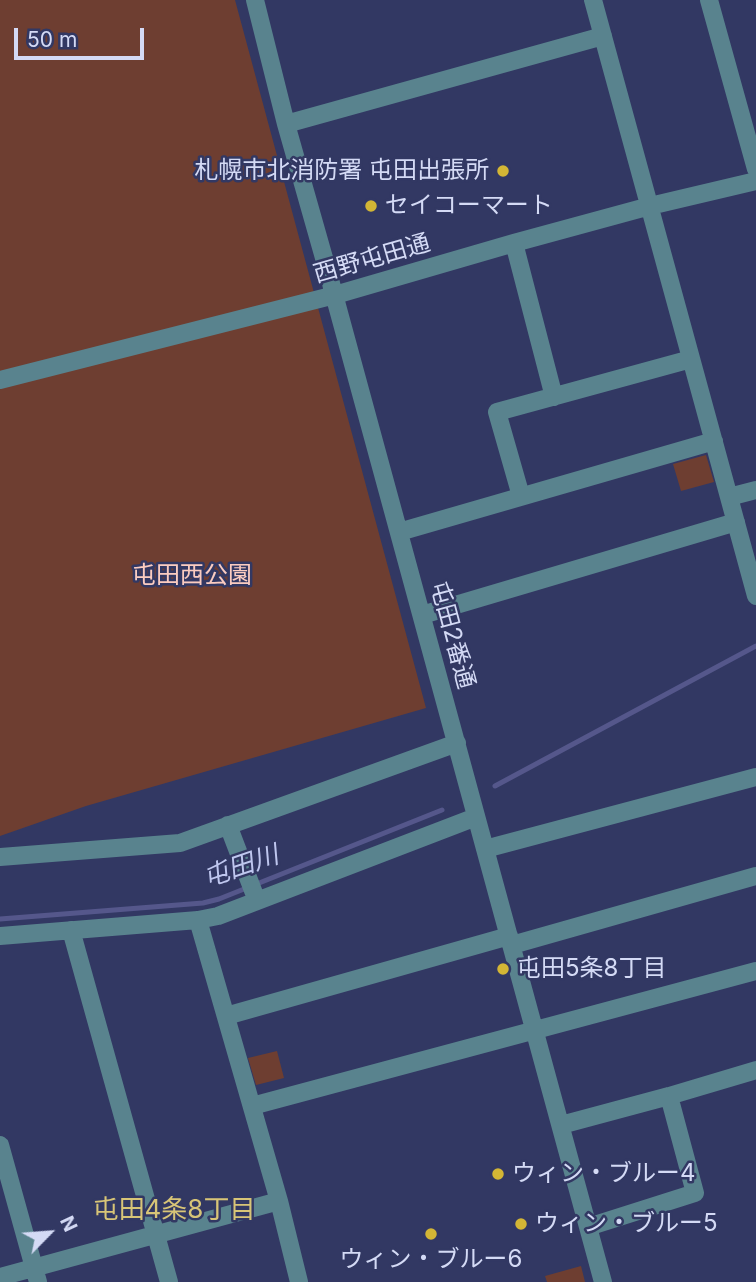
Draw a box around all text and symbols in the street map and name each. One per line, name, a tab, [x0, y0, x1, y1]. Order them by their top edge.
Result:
scale bar	[18, 14, 147, 58]
text: 50 m	[27, 27, 77, 52]
place label: 札幌市北消防署 屯田出張所	[194, 157, 489, 185]
marker: 札幌市北消防署 屯田出張所	[495, 163, 511, 179]
place label: セイコーマート	[385, 192, 553, 220]
marker: セイコーマート	[363, 198, 379, 214]
street label: 西野屯田通	[310, 229, 434, 289]
park label: 屯田西公園	[132, 562, 252, 590]
street label: 屯田2番通	[424, 578, 480, 692]
water label: 屯田川	[199, 840, 283, 894]
place label: 屯田5条8丁目	[517, 955, 666, 983]
marker: 屯田5条8丁目	[495, 961, 511, 977]
place label: ウィン・ブルー4	[512, 1160, 696, 1188]
marker: ウィン・ブルー4	[490, 1166, 506, 1182]
district label: 屯田4条8丁目	[93, 1194, 255, 1226]
north arrow	[14, 1198, 84, 1268]
place label: ウィン・ブルー5	[535, 1210, 718, 1238]
text: N	[55, 1212, 82, 1235]
marker: ウィン・ブルー5	[513, 1216, 529, 1232]
marker: ウィン・ブルー6	[423, 1226, 439, 1242]
place label: ウィン・ブルー6	[340, 1246, 522, 1274]

